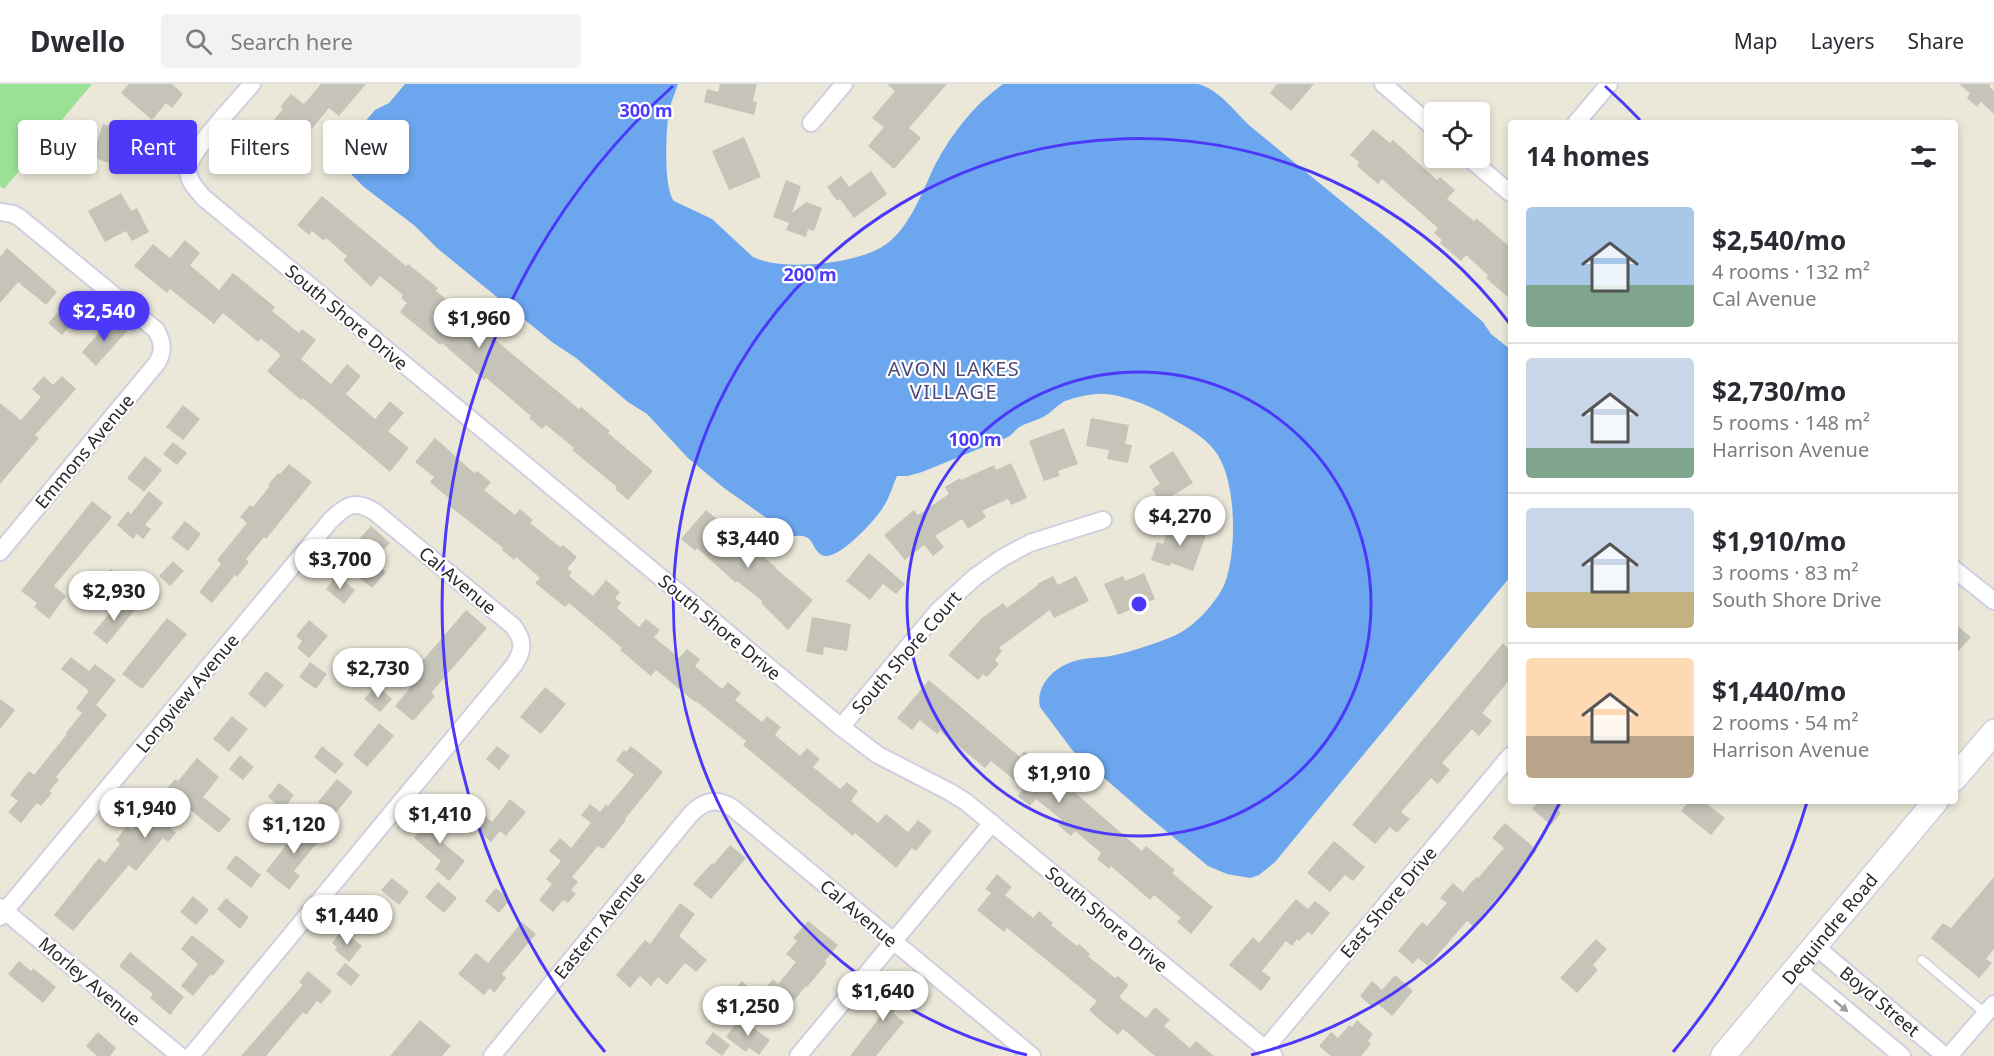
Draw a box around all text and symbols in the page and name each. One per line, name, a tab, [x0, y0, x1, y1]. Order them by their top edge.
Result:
search box	[161, 14, 581, 68]
text: Dwello	[30, 22, 125, 60]
icon: search	[182, 25, 215, 58]
text: Search here	[230, 26, 353, 56]
text: Map	[1734, 27, 1778, 55]
text: Layers	[1811, 27, 1875, 55]
text: Share	[1908, 27, 1964, 55]
text: 300 m	[619, 98, 673, 122]
map controls	[1424, 102, 1490, 168]
button: locate	[1424, 102, 1490, 168]
chip: Buy	[18, 120, 97, 174]
chip: Rent	[109, 120, 197, 174]
chip: Filters	[209, 120, 311, 174]
chip: New	[323, 120, 409, 174]
text: 14 homes	[1526, 138, 1650, 174]
icon: filters	[1907, 140, 1940, 173]
text: $2,540/mo	[1712, 222, 1846, 258]
icon: home	[1574, 231, 1646, 303]
text: 4 rooms · 132 m²	[1712, 258, 1870, 285]
street label: South Shore Drive	[281, 259, 413, 375]
text: 200 m	[783, 262, 837, 286]
text: Cal Avenue	[1712, 285, 1816, 312]
pin: $2,540	[55, 291, 153, 342]
text: $2,540	[73, 297, 135, 324]
pin: $1,960	[430, 298, 528, 349]
text: $1,960	[448, 304, 510, 331]
district label: AVON LAKES VILLAGE	[888, 355, 1020, 405]
text: $2,730/mo	[1712, 373, 1846, 409]
icon: home	[1574, 382, 1646, 454]
street label: Emmons Avenue	[29, 389, 139, 513]
text: 5 rooms · 148 m²	[1712, 409, 1870, 436]
text: 100 m	[948, 427, 1002, 451]
text: Harrison Avenue	[1712, 436, 1869, 463]
pin: $4,270	[1131, 496, 1229, 547]
text: $4,270	[1149, 502, 1211, 529]
pin: $3,440	[699, 518, 797, 569]
text: $1,910/mo	[1712, 523, 1846, 559]
text: $3,440	[717, 524, 779, 551]
icon: home	[1574, 532, 1646, 604]
pin: $3,700	[291, 539, 389, 590]
street label: Cal Avenue	[414, 541, 502, 619]
text: $3,700	[309, 545, 371, 572]
text: 3 rooms · 83 m²	[1712, 559, 1859, 586]
street label: South Shore Drive	[654, 569, 786, 685]
pin: $2,930	[65, 571, 163, 622]
text: $2,930	[83, 577, 145, 604]
street label: South Shore Court	[846, 585, 966, 718]
text: South Shore Drive	[1712, 586, 1881, 613]
centre of rings	[1129, 594, 1149, 614]
street label: Longview Avenue	[130, 629, 244, 757]
pin: $2,730	[329, 648, 427, 699]
text: $2,730	[347, 654, 409, 681]
text: $1,440/mo	[1712, 673, 1846, 709]
icon: home	[1574, 682, 1646, 754]
text: 2 rooms · 54 m²	[1712, 709, 1859, 736]
text: Harrison Avenue	[1712, 736, 1869, 763]
pin: $1,910	[1010, 753, 1108, 804]
text: $1,910	[1028, 759, 1090, 786]
pin: $1,940	[96, 788, 194, 839]
text: $1,940	[114, 794, 176, 821]
pin: $1,410	[391, 794, 489, 845]
text: $1,410	[409, 800, 471, 827]
pin: $1,120	[245, 804, 343, 855]
text: $1,120	[263, 810, 325, 837]
street label: East Shore Drive	[1334, 841, 1442, 963]
street label: South Shore Drive	[1041, 861, 1173, 977]
street label: Eastern Avenue	[548, 866, 650, 984]
street label: Dequindre Road	[1776, 868, 1883, 989]
street label: Cal Avenue	[815, 874, 903, 952]
pin: $1,440	[298, 895, 396, 946]
text: $1,440	[316, 901, 378, 928]
street label: Morley Avenue	[34, 931, 146, 1031]
street label: Boyd Street	[1835, 960, 1925, 1042]
pin: $1,640	[834, 971, 932, 1022]
text: $1,640	[852, 977, 914, 1004]
pin: $1,250	[699, 986, 797, 1037]
text: $1,250	[717, 992, 779, 1019]
one-way arrow	[1833, 999, 1849, 1012]

